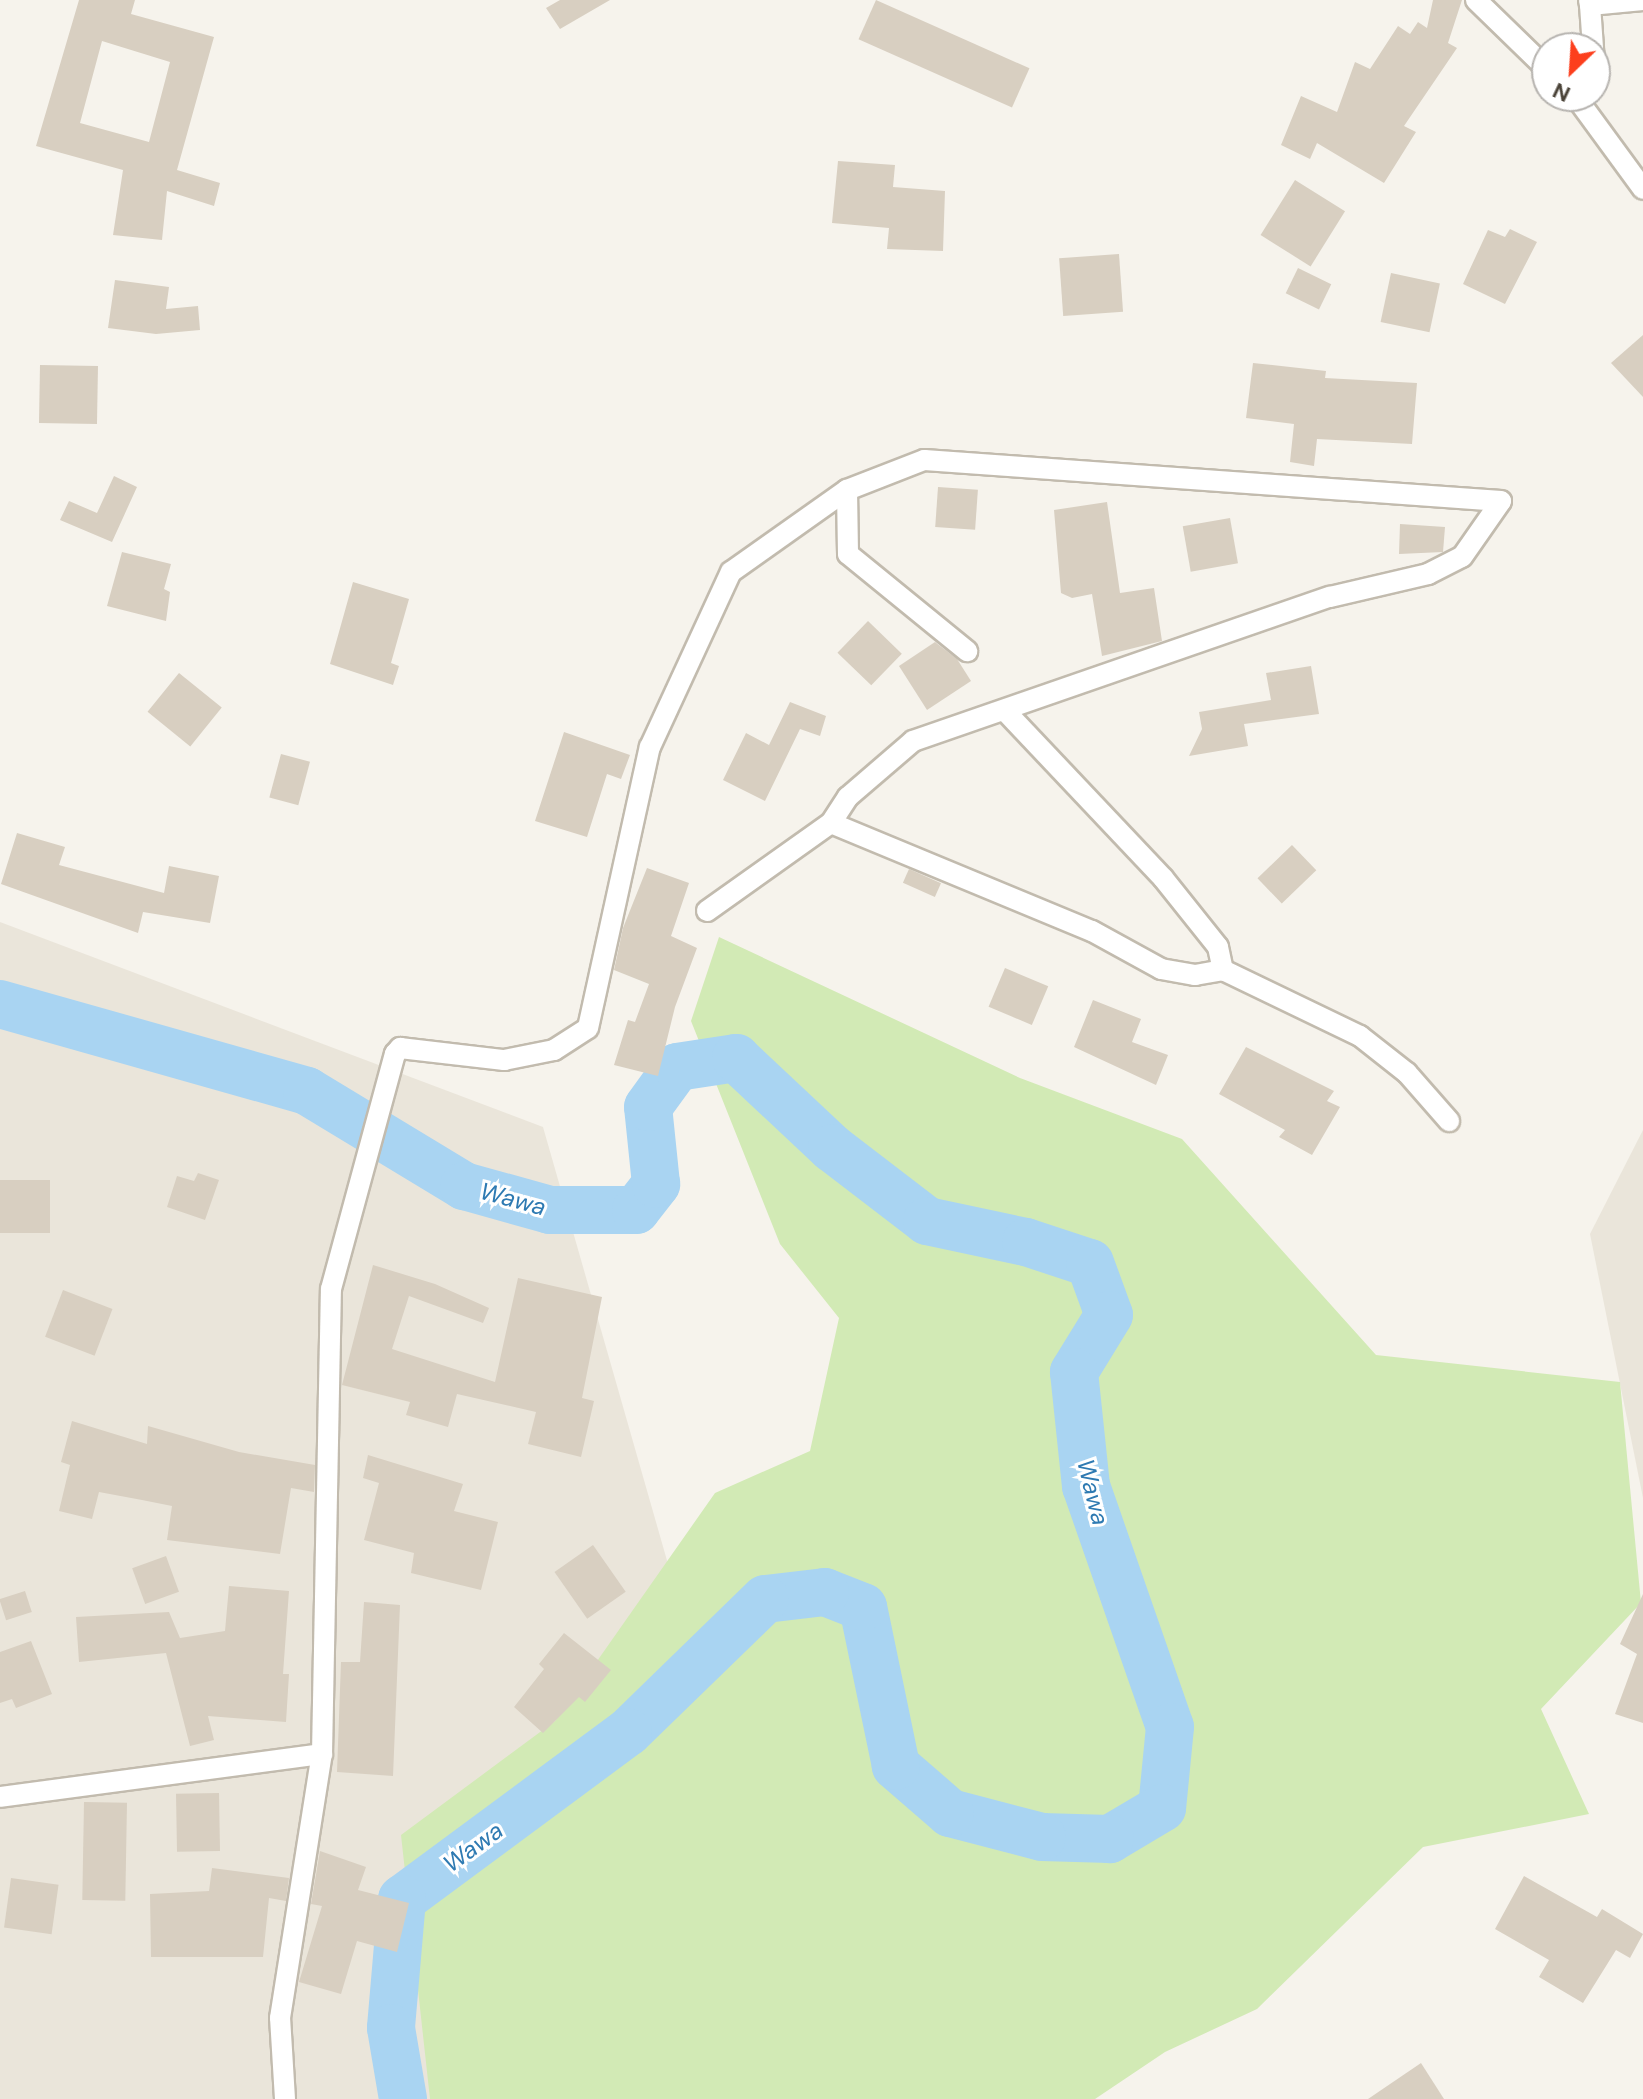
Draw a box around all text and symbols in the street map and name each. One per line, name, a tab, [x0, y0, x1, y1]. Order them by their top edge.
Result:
north arrow	[1531, 32, 1611, 112]
text: N	[1548, 76, 1575, 109]
water label: Wawa	[477, 1176, 549, 1222]
water label: Wawa	[1071, 1456, 1115, 1528]
water label: Wawa	[437, 1816, 509, 1878]

